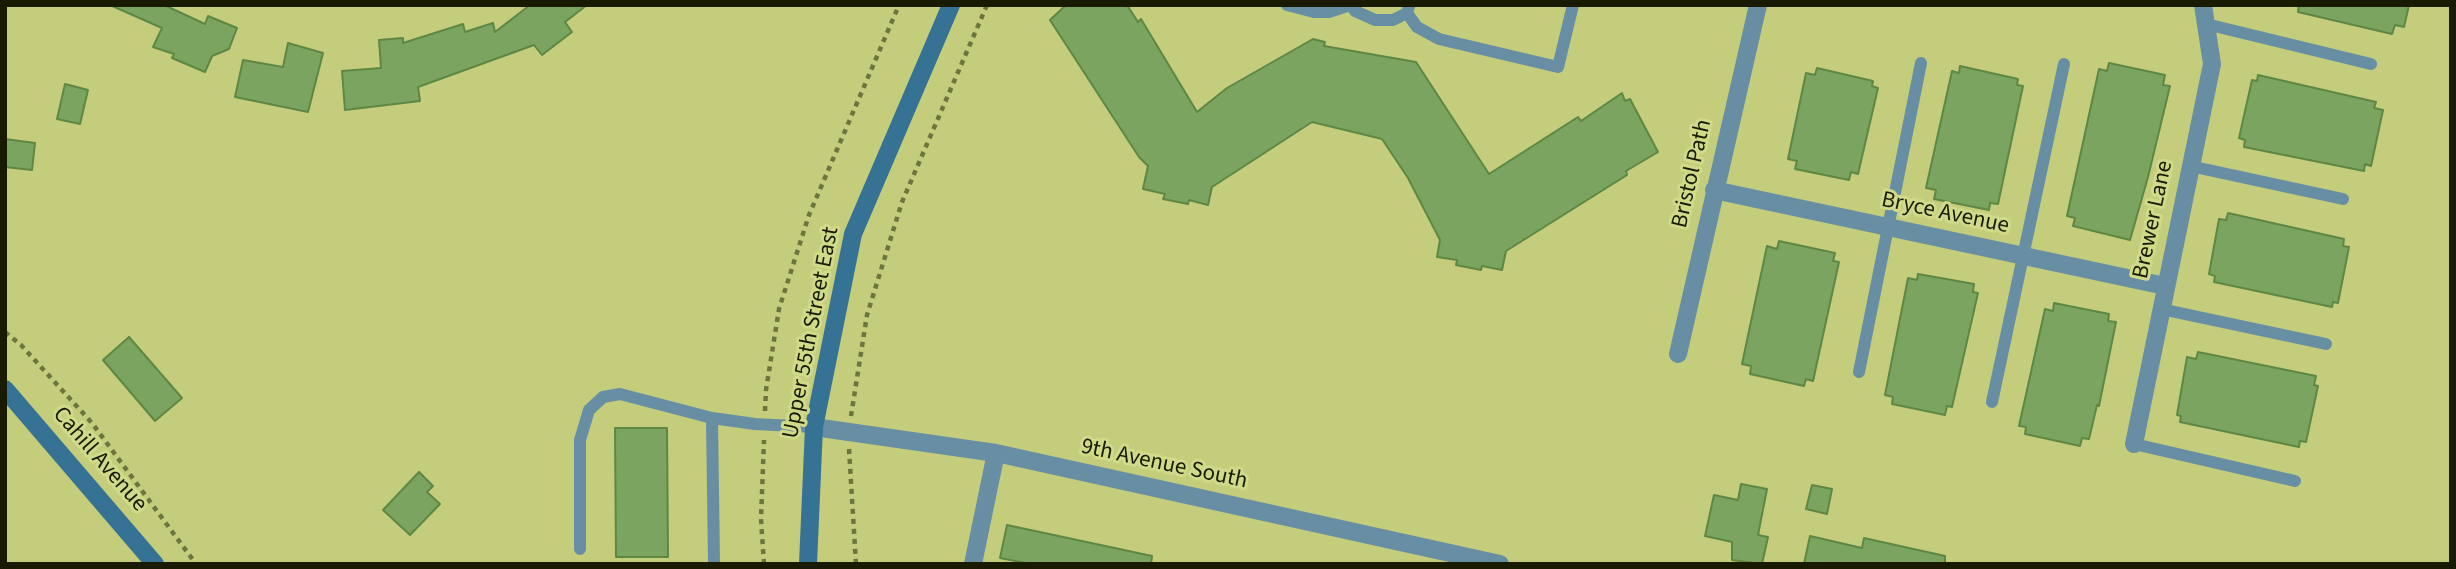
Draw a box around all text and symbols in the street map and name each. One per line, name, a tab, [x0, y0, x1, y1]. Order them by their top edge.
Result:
street label: Bristol Path	[1667, 117, 1719, 231]
street label: Brewer Lane	[2128, 158, 2180, 282]
street label: Bryce Avenue	[1879, 187, 2011, 241]
street label: Upper 55th Street East	[778, 225, 846, 441]
street label: Cahill Avenue	[46, 402, 152, 518]
street label: 9th Avenue South	[1078, 434, 1250, 496]

